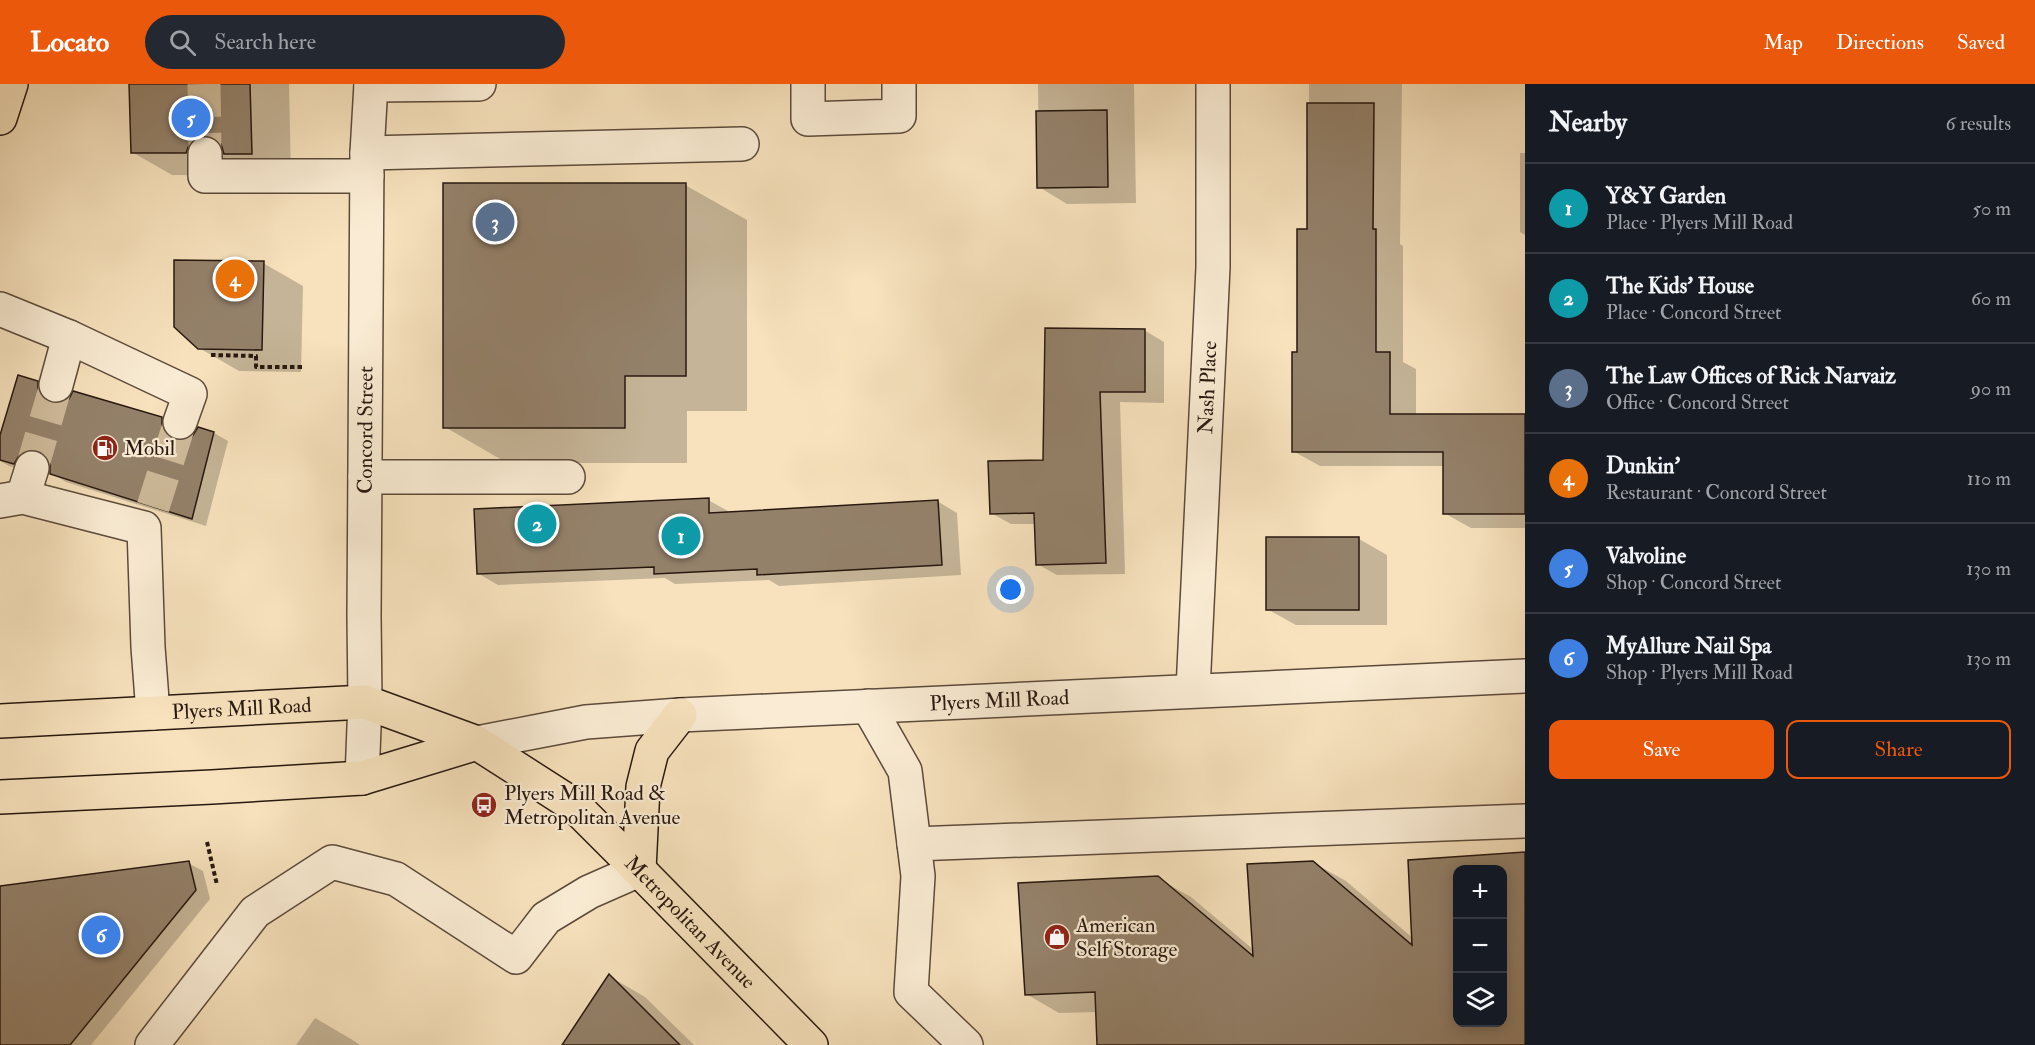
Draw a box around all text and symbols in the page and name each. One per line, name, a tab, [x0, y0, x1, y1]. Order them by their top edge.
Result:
search box	[145, 15, 565, 69]
text: Locato	[30, 25, 109, 60]
icon: search	[166, 26, 199, 59]
text: Search here	[214, 28, 316, 56]
text: Map	[1763, 29, 1803, 56]
text: Directions	[1836, 29, 1924, 56]
text: Saved	[1957, 29, 2005, 56]
pin: 5	[172, 96, 210, 141]
text: Nearby	[1549, 107, 1627, 139]
text: 6 results	[1945, 111, 2011, 136]
text: Y&Y Garden	[1606, 182, 1726, 210]
text: 1	[1565, 196, 1572, 221]
text: 50 m	[1972, 196, 2011, 221]
pin: 3	[476, 200, 514, 244]
text: Place · Plyers Mill Road	[1606, 210, 1793, 235]
pin: 4	[216, 256, 254, 302]
text: The Kids' House	[1606, 272, 1754, 300]
text: 2	[1563, 286, 1574, 311]
text: 60 m	[1971, 286, 2011, 311]
text: Place · Concord Street	[1606, 300, 1782, 325]
street label: Nash Place	[1192, 340, 1224, 435]
text: The Law Offices of Rick Narvaiz	[1606, 362, 1896, 390]
street label: Concord Street	[352, 366, 380, 494]
text: 3	[1565, 376, 1572, 401]
text: 90 m	[1971, 376, 2011, 401]
text: Office · Concord Street	[1606, 390, 1789, 415]
fuel station icon: Mobil	[90, 433, 120, 463]
place label: Mobil	[124, 435, 176, 462]
text: Dunkin'	[1606, 452, 1680, 480]
text: 4	[1563, 466, 1574, 491]
text: 110 m	[1967, 466, 2011, 491]
text: Restaurant · Concord Street	[1606, 480, 1827, 505]
pin: 2	[518, 502, 556, 546]
pin: 1	[662, 514, 700, 558]
text: Valvoline	[1606, 542, 1686, 570]
text: 5	[1564, 556, 1573, 581]
text: 130 m	[1966, 556, 2011, 581]
text: Shop · Concord Street	[1606, 570, 1781, 595]
your location	[996, 575, 1025, 604]
text: MyAllure Nail Spa	[1606, 632, 1771, 660]
text: 6	[1563, 646, 1574, 671]
text: 130 m	[1966, 646, 2011, 671]
text: Shop · Plyers Mill Road	[1606, 660, 1793, 685]
street label: Plyers Mill Road	[929, 684, 1071, 717]
street label: Plyers Mill Road	[171, 692, 313, 726]
button: Save	[1549, 720, 1774, 779]
button: Share	[1786, 720, 2011, 779]
place label: Plyers Mill Road & Metropolitan Avenue	[504, 780, 681, 831]
bus stop icon: Plyers Mill Road & Metropolitan Avenue	[469, 790, 499, 820]
street label: Metropolitan Avenue	[618, 850, 762, 995]
map controls	[1453, 865, 1507, 1027]
button: +	[1453, 865, 1507, 919]
pin: 6	[82, 912, 120, 958]
place label: American Self Storage	[1075, 912, 1177, 963]
button: −	[1453, 919, 1507, 973]
shop icon: American Self Storage	[1042, 922, 1072, 952]
button: layers	[1453, 973, 1507, 1027]

